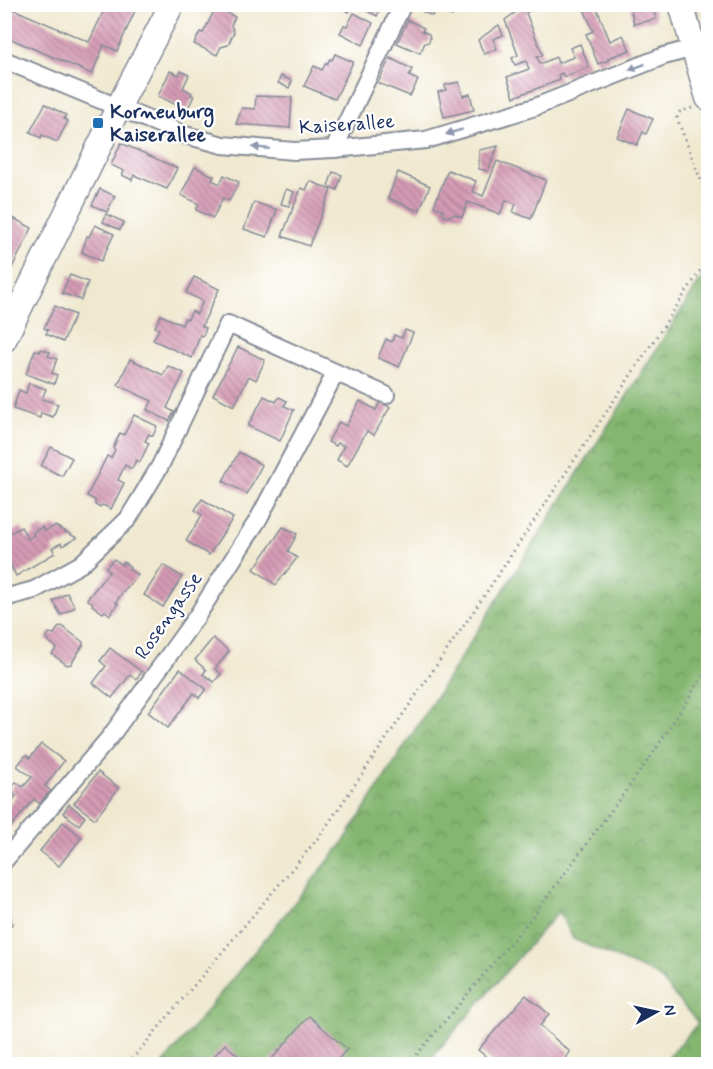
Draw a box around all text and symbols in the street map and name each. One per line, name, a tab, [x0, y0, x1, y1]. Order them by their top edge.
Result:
one-way arrow	[628, 62, 646, 72]
place label: Korneuburg Kaiserallee	[110, 99, 214, 149]
street label: Kaiserallee	[298, 108, 396, 142]
marker: Korneuburg Kaiserallee	[91, 116, 105, 130]
one-way arrow	[445, 127, 463, 137]
one-way arrow	[251, 143, 270, 153]
street label: Rosengasse	[129, 567, 209, 665]
north arrow	[626, 982, 686, 1042]
text: N	[658, 1003, 681, 1017]

